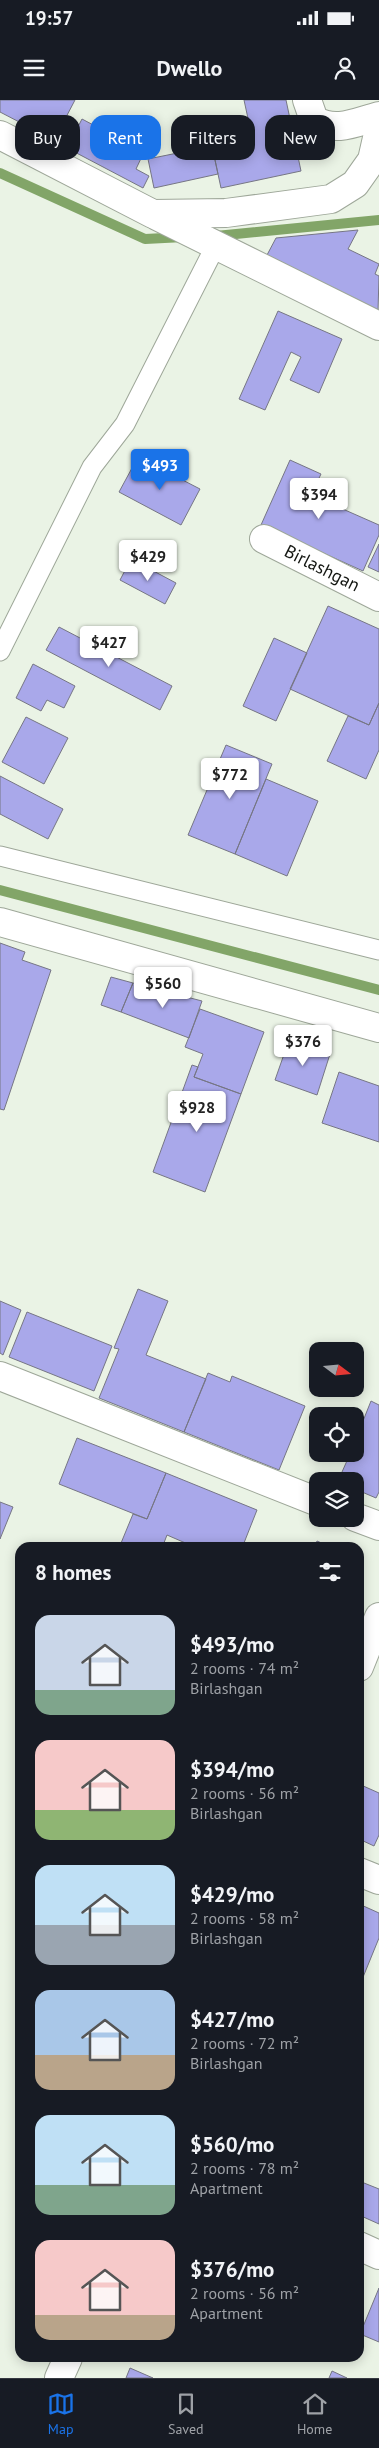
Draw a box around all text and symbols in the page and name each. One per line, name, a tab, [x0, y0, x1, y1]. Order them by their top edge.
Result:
text: 19:57	[25, 6, 73, 30]
icon: menu	[20, 54, 48, 82]
text: Dwello	[157, 54, 222, 82]
icon: person	[331, 54, 359, 82]
chip: Buy	[15, 115, 80, 160]
chip: Rent	[90, 115, 161, 160]
chip: Filters	[171, 115, 255, 160]
chip: New	[265, 115, 335, 160]
pin: $493	[130, 448, 190, 491]
text: $493	[142, 455, 178, 475]
pin: $394	[289, 478, 349, 520]
text: $394	[301, 484, 337, 504]
street label: Birlashgan	[281, 539, 364, 596]
pin: $429	[118, 540, 178, 582]
text: $429	[130, 546, 166, 566]
pin: $427	[79, 626, 139, 668]
text: $427	[91, 632, 127, 652]
pin: $772	[200, 758, 260, 800]
text: $772	[212, 764, 248, 784]
pin: $560	[133, 966, 193, 1009]
text: $560	[145, 973, 181, 993]
pin: $376	[273, 1024, 333, 1067]
text: $376	[285, 1031, 321, 1051]
pin: $928	[167, 1090, 227, 1133]
text: $928	[179, 1097, 215, 1117]
north arrow	[309, 1342, 364, 1398]
map controls	[309, 1342, 364, 1527]
button: locate	[309, 1407, 364, 1462]
button: layers	[309, 1472, 364, 1527]
icon: filters	[316, 1558, 344, 1586]
text: 8 homes	[35, 1559, 111, 1586]
text: $493/mo	[190, 1631, 274, 1658]
icon: home	[75, 1635, 135, 1695]
text: 2 rooms · 74 m²	[190, 1658, 299, 1678]
text: Birlashgan	[190, 1678, 262, 1698]
text: $394/mo	[190, 1756, 274, 1783]
icon: home	[75, 1760, 135, 1820]
text: 2 rooms · 56 m²	[190, 1783, 299, 1803]
text: Birlashgan	[190, 1803, 262, 1823]
text: $429/mo	[190, 1881, 274, 1908]
icon: home	[75, 1885, 135, 1945]
text: 2 rooms · 58 m²	[190, 1908, 299, 1928]
text: Birlashgan	[190, 1928, 262, 1948]
text: $427/mo	[190, 2006, 274, 2033]
icon: home	[75, 2010, 135, 2070]
text: 2 rooms · 72 m²	[190, 2033, 299, 2053]
text: Birlashgan	[190, 2053, 262, 2073]
text: $560/mo	[190, 2131, 274, 2158]
icon: home	[75, 2135, 135, 2195]
text: 2 rooms · 78 m²	[190, 2158, 299, 2178]
text: Apartment	[190, 2178, 263, 2198]
text: $376/mo	[190, 2256, 274, 2283]
icon: home	[75, 2260, 135, 2320]
text: 2 rooms · 56 m²	[190, 2283, 299, 2303]
text: Apartment	[190, 2303, 263, 2323]
tab: Map	[47, 2390, 75, 2438]
tab: Saved	[168, 2390, 204, 2438]
tab: Home	[297, 2390, 332, 2438]

